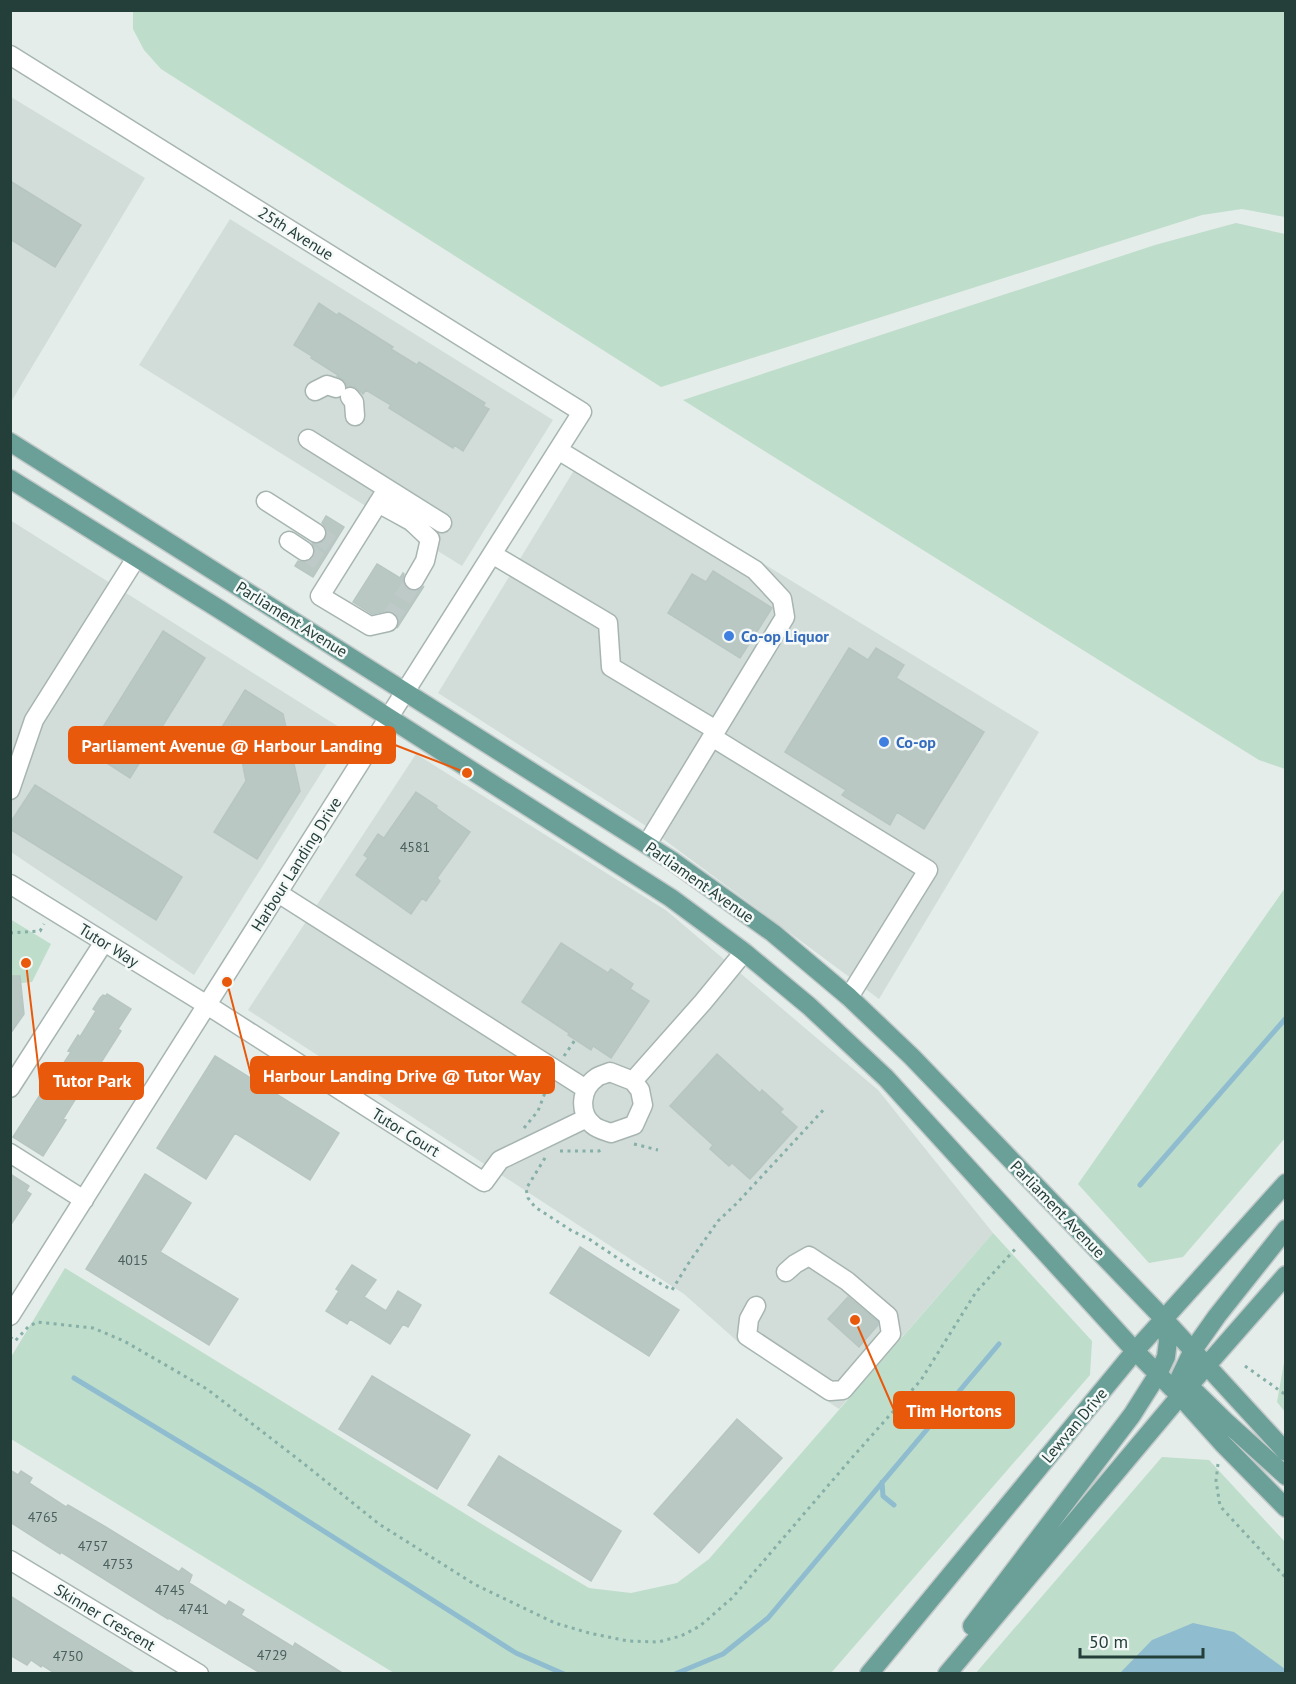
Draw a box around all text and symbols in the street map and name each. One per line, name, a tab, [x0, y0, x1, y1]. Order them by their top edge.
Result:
street label: 25th Avenue	[255, 202, 337, 264]
street label: Parliament Avenue	[233, 577, 351, 661]
place label: Co-op Liquor	[741, 626, 829, 646]
marker: Co-op Liquor	[722, 629, 736, 643]
callout: Parliament Avenue @ Harbour Landing	[69, 727, 395, 763]
place label: Co-op	[896, 732, 936, 752]
text: Parliament Avenue @ Harbour Landing	[82, 734, 382, 757]
marker: Co-op	[877, 735, 891, 749]
street label: Harbour Landing Drive	[247, 793, 345, 935]
street label: Parliament Avenue	[642, 837, 758, 927]
house number: 4581	[400, 838, 430, 856]
street label: Tutor Way	[75, 919, 143, 972]
callout: Harbour Landing Drive @ Tutor Way	[251, 1057, 554, 1093]
callout: Tutor Park	[40, 1063, 143, 1099]
text: Harbour Landing Drive @ Tutor Way	[263, 1064, 541, 1087]
text: Tutor Park	[53, 1069, 131, 1092]
street label: Tutor Court	[368, 1103, 444, 1161]
street label: Parliament Avenue	[1006, 1156, 1110, 1262]
house number: 4015	[118, 1251, 148, 1269]
street label: Lewvan Drive	[1037, 1383, 1111, 1467]
callout: Tim Hortons	[894, 1392, 1014, 1428]
text: Tim Hortons	[906, 1399, 1002, 1422]
house number: 4765	[28, 1508, 58, 1526]
house number: 4757	[78, 1537, 108, 1555]
house number: 4753	[103, 1555, 133, 1573]
street label: Skinner Crescent	[51, 1579, 160, 1655]
house number: 4745	[155, 1581, 185, 1599]
house number: 4741	[179, 1600, 209, 1618]
scale bar	[1080, 1621, 1203, 1659]
text: 50 m	[1089, 1630, 1128, 1653]
house number: 4729	[257, 1646, 287, 1664]
house number: 4750	[53, 1647, 84, 1665]

